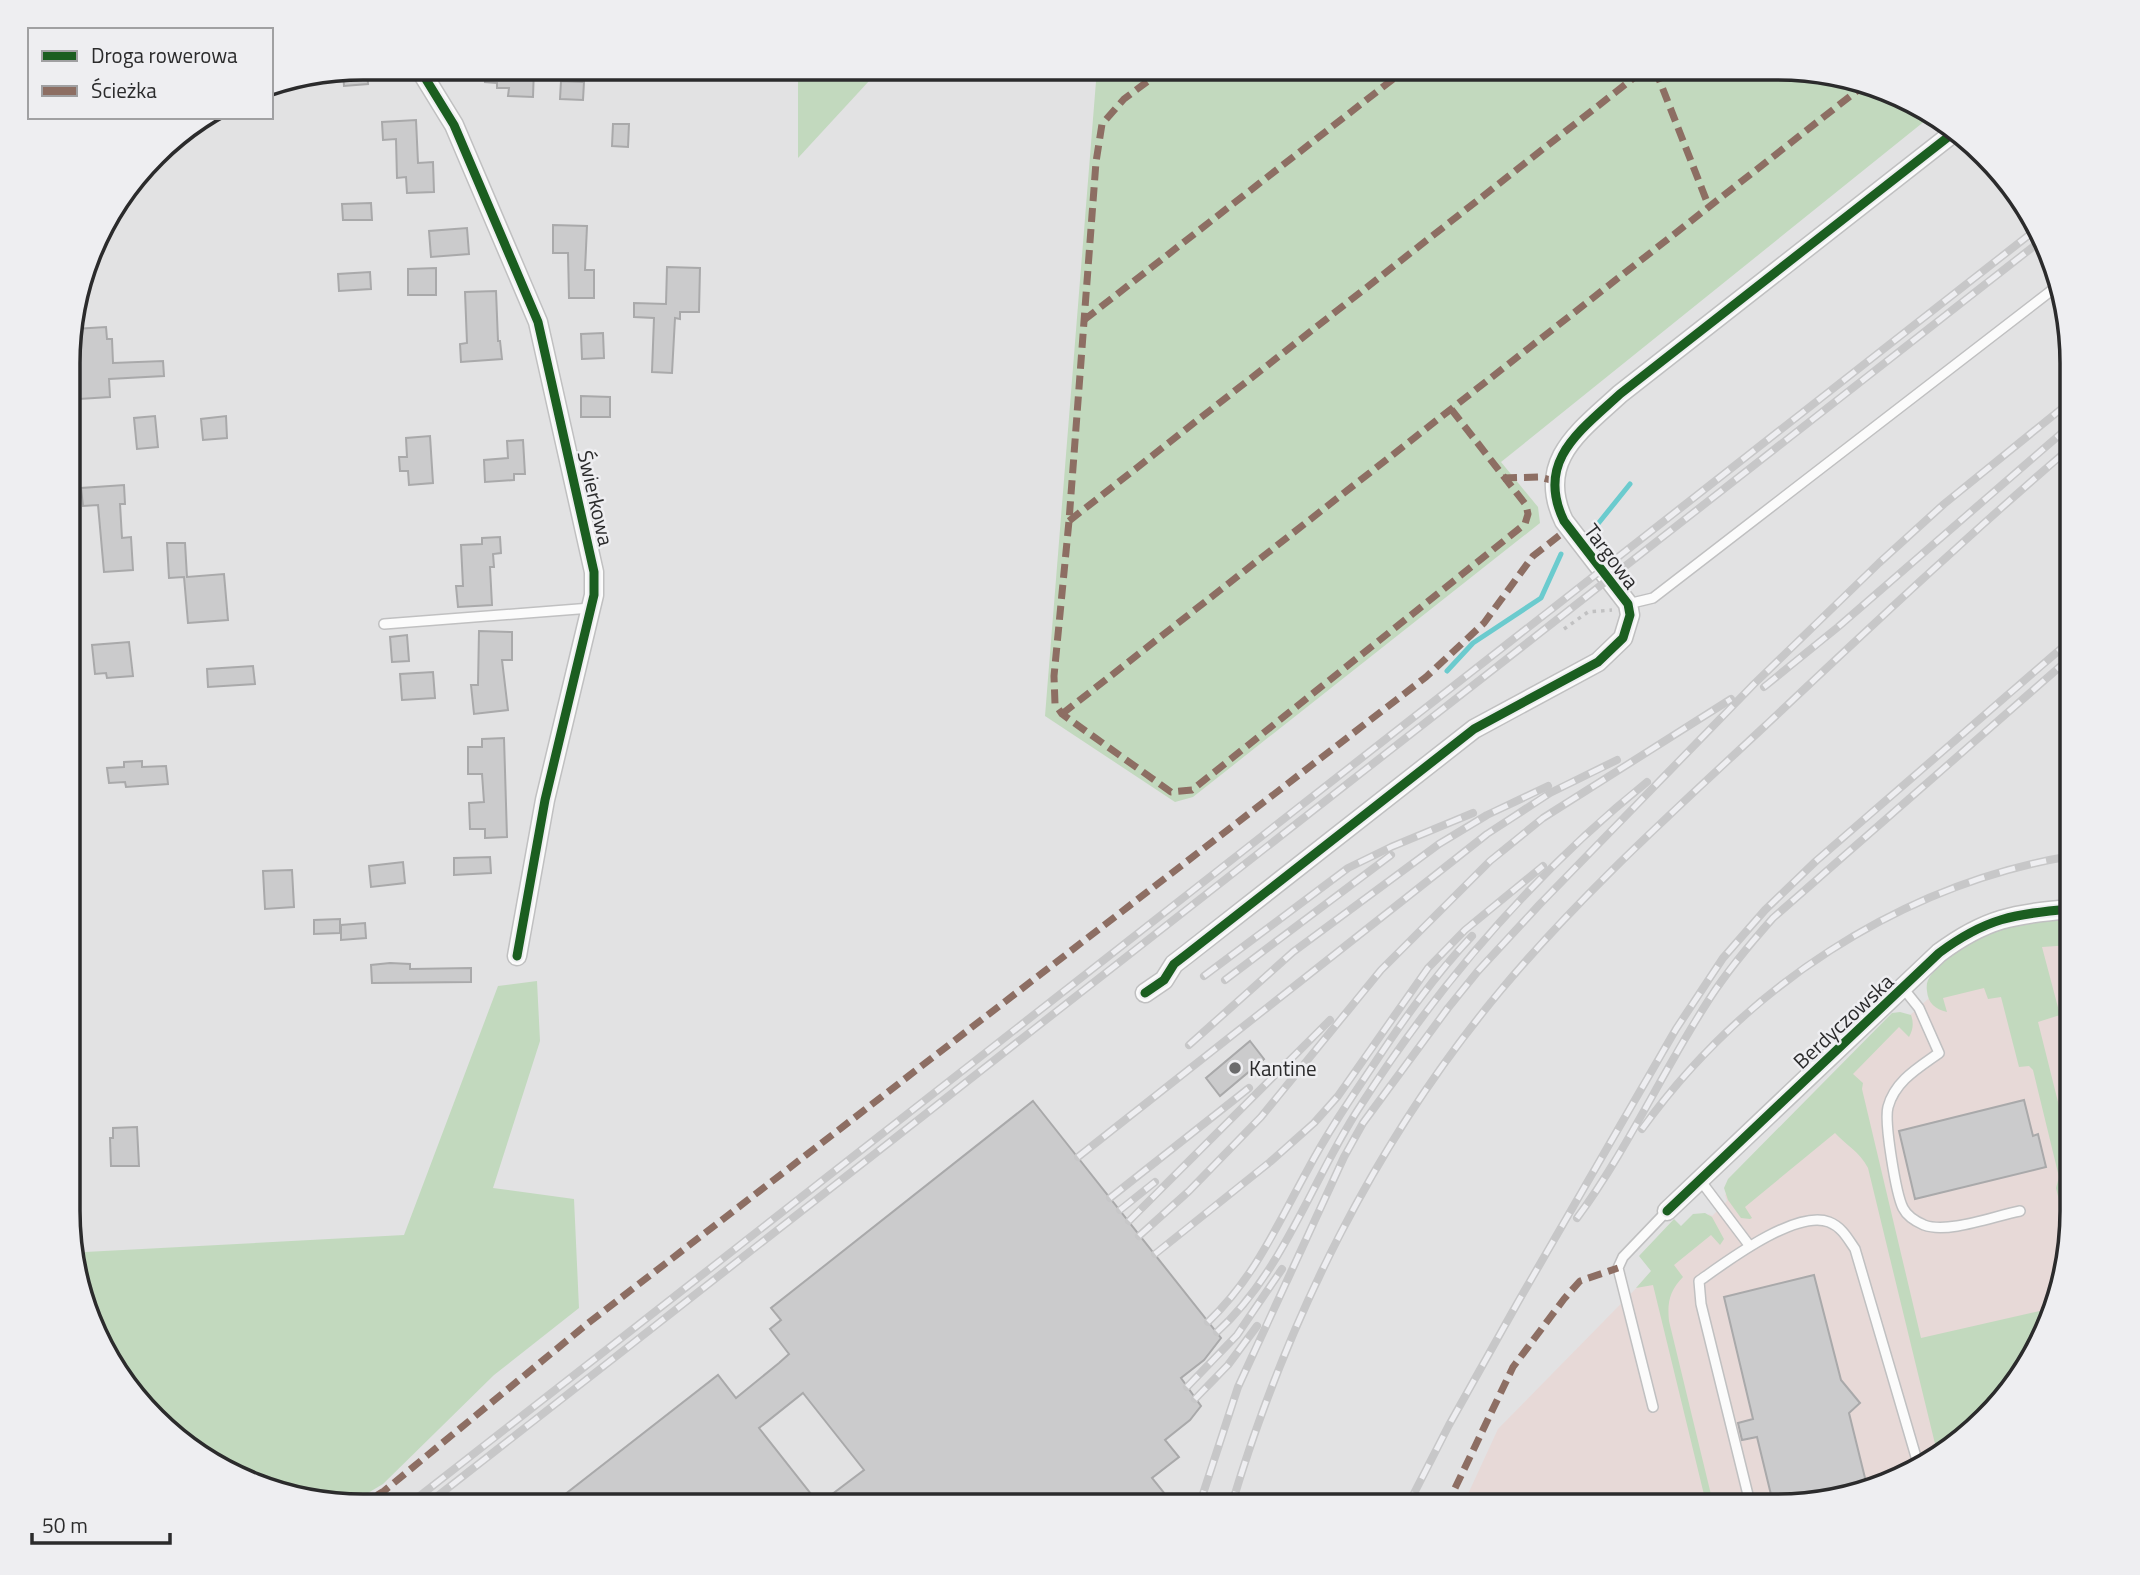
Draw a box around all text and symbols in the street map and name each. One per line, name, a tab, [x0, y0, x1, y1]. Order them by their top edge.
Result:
legend	[28, 28, 273, 119]
text: Droga rowerowa	[91, 39, 238, 71]
text: Ścieżka	[91, 74, 157, 106]
street label: Świerkowa	[570, 447, 623, 549]
street label: Targowa	[1577, 516, 1648, 596]
street label: Berdyczowska	[1785, 966, 1901, 1076]
place label: Kantine	[1249, 1052, 1317, 1084]
marker: Kantine	[1227, 1060, 1243, 1076]
scale bar	[32, 1502, 170, 1546]
text: 50 m	[42, 1509, 88, 1541]

